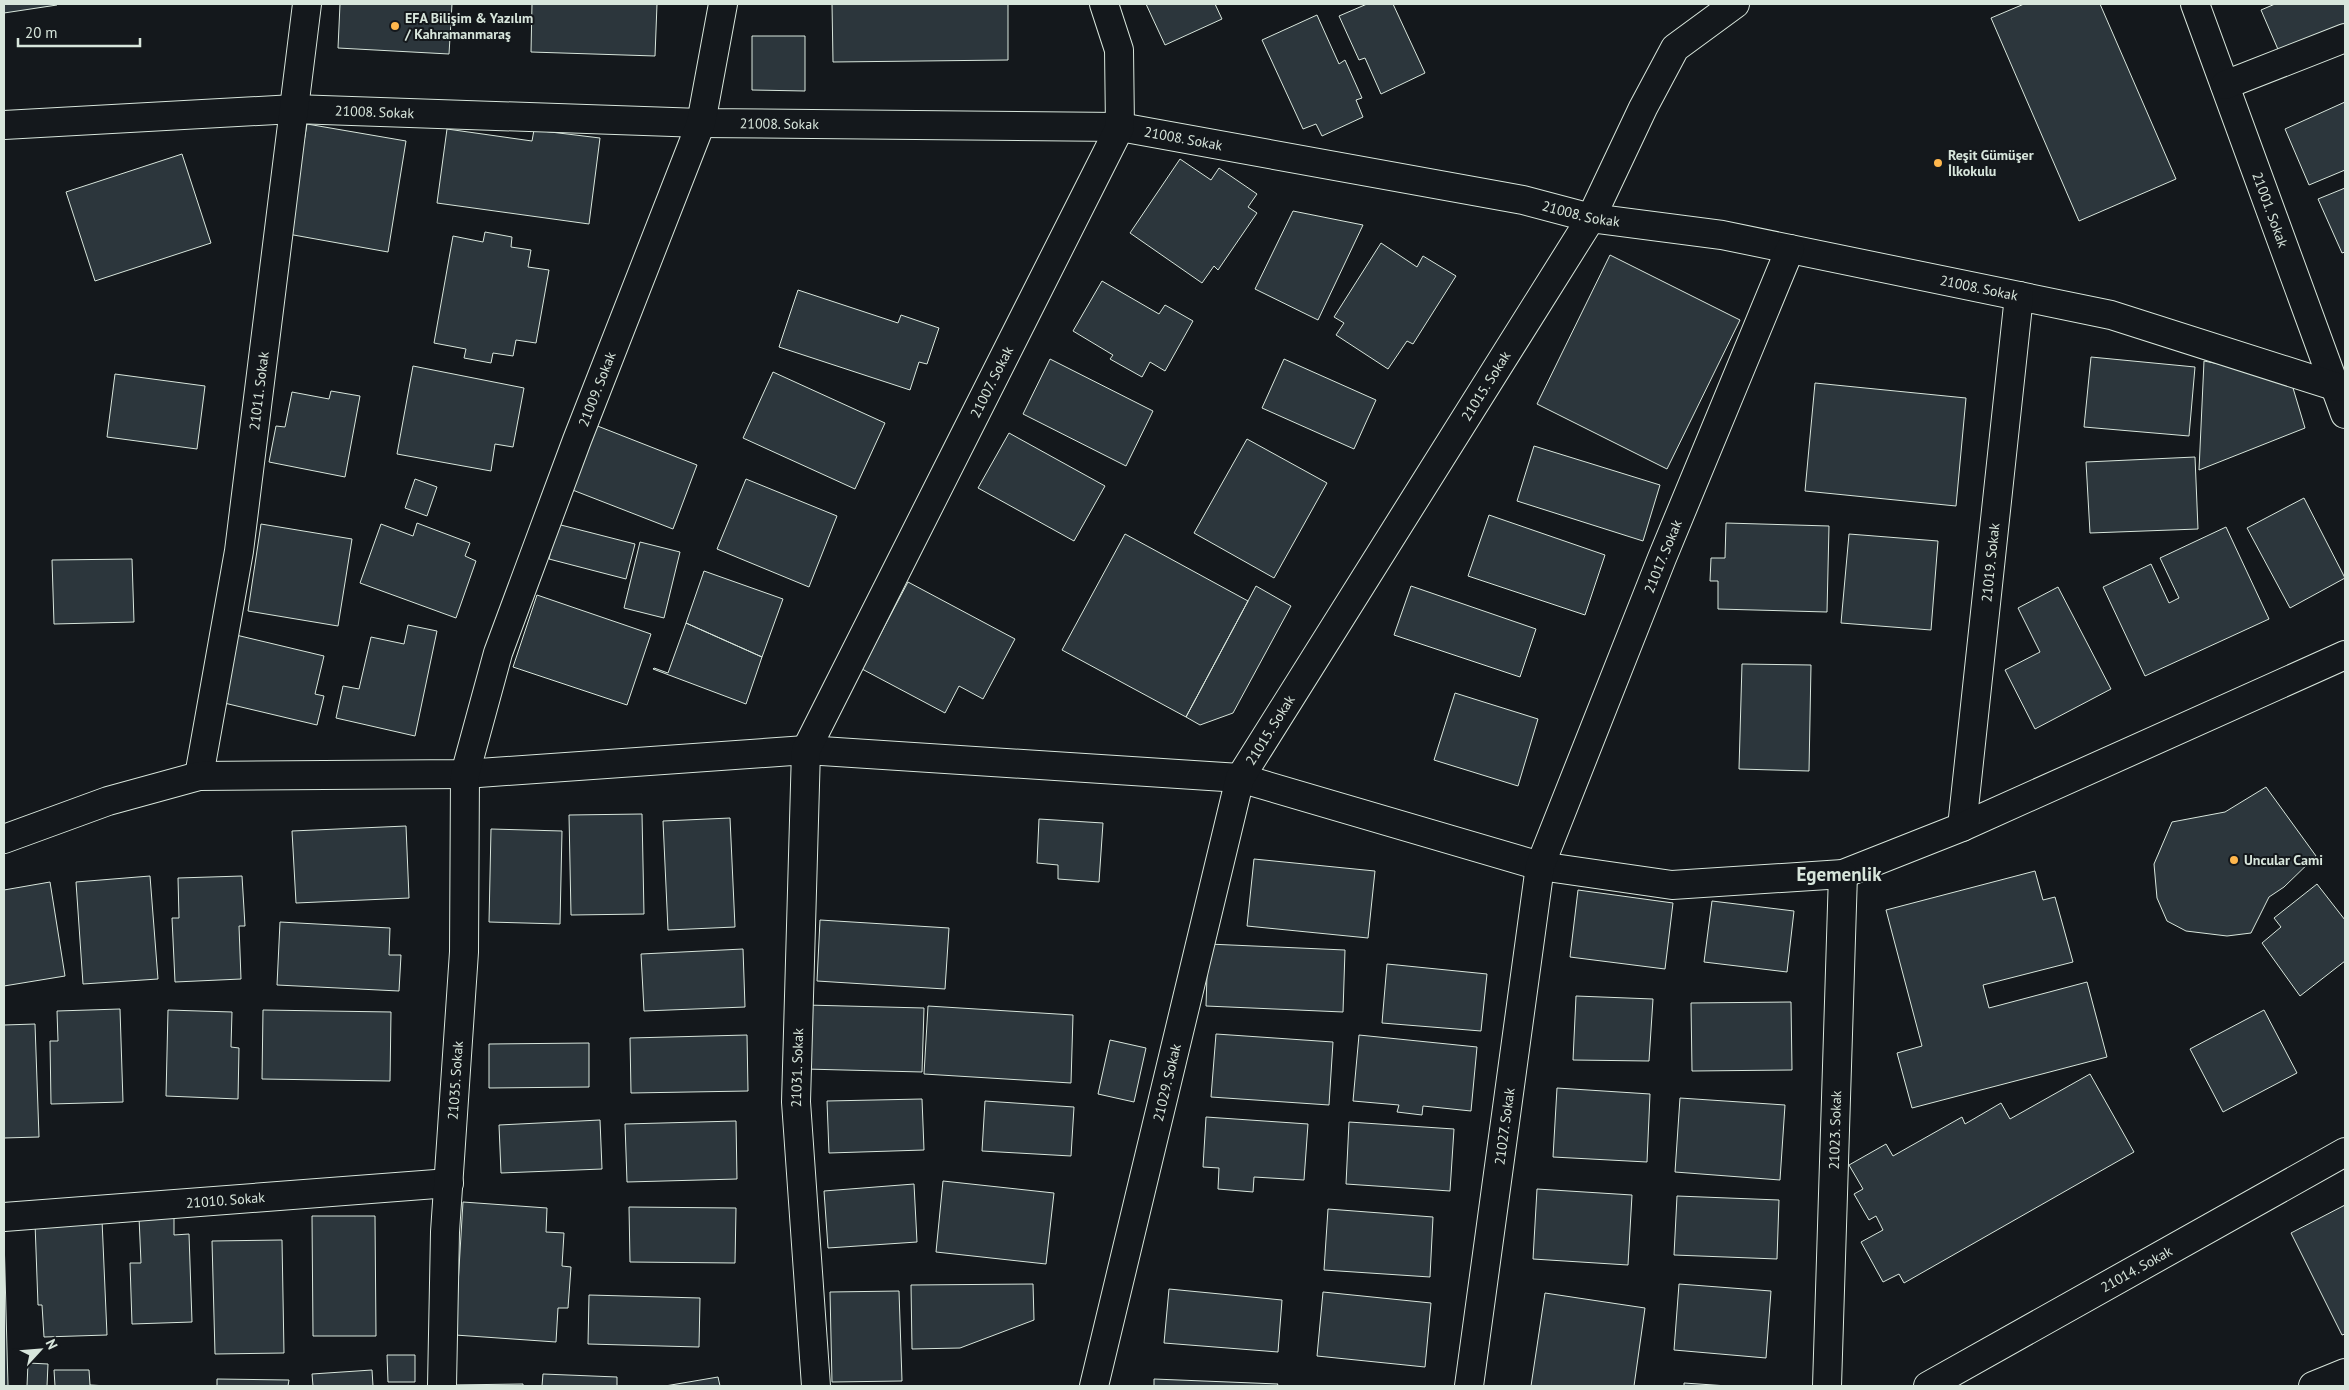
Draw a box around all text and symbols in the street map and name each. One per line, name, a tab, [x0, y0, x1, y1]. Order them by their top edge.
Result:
place label: EFA Bilişim & Yazılım / Kahramanmaraş	[404, 9, 533, 43]
scale bar	[18, 15, 140, 47]
marker: EFA Bilişim & Yazılım / Kahramanmaraş	[389, 20, 401, 32]
text: 20 m	[25, 23, 58, 42]
street label: 21008. Sokak	[335, 101, 415, 122]
street label: 21008. Sokak	[740, 114, 819, 133]
street label: 21008. Sokak	[1143, 123, 1224, 154]
place label: Reşit Gümüşer İlkokulu	[1948, 146, 2034, 180]
marker: Reşit Gümüşer İlkokulu	[1932, 157, 1944, 169]
street label: 21001. Sokak	[2248, 169, 2292, 250]
street label: 21008. Sokak	[1540, 196, 1621, 231]
street label: 21008. Sokak	[1938, 271, 2020, 305]
street label: 21007. Sokak	[966, 343, 1017, 421]
street label: 21015. Sokak	[1457, 347, 1515, 424]
street label: 21009. Sokak	[574, 349, 620, 429]
street label: 21011. Sokak	[245, 350, 273, 431]
street label: 21017. Sokak	[1640, 517, 1686, 596]
street label: 21019. Sokak	[1977, 522, 2004, 603]
street label: 21015. Sokak	[1241, 691, 1299, 768]
place label: Uncular Cami	[2244, 851, 2323, 869]
marker: Uncular Cami	[2228, 854, 2240, 866]
district label: Egemenlik	[1796, 862, 1882, 886]
street label: 21031. Sokak	[787, 1028, 807, 1108]
street label: 21035. Sokak	[444, 1040, 467, 1120]
street label: 21029. Sokak	[1149, 1042, 1185, 1123]
street label: 21027. Sokak	[1490, 1086, 1519, 1166]
street label: 21023. Sokak	[1825, 1090, 1845, 1170]
street label: 21010. Sokak	[185, 1188, 266, 1212]
street label: 21014. Sokak	[2097, 1242, 2176, 1296]
north arrow	[15, 1325, 65, 1375]
text: N	[42, 1336, 62, 1352]

